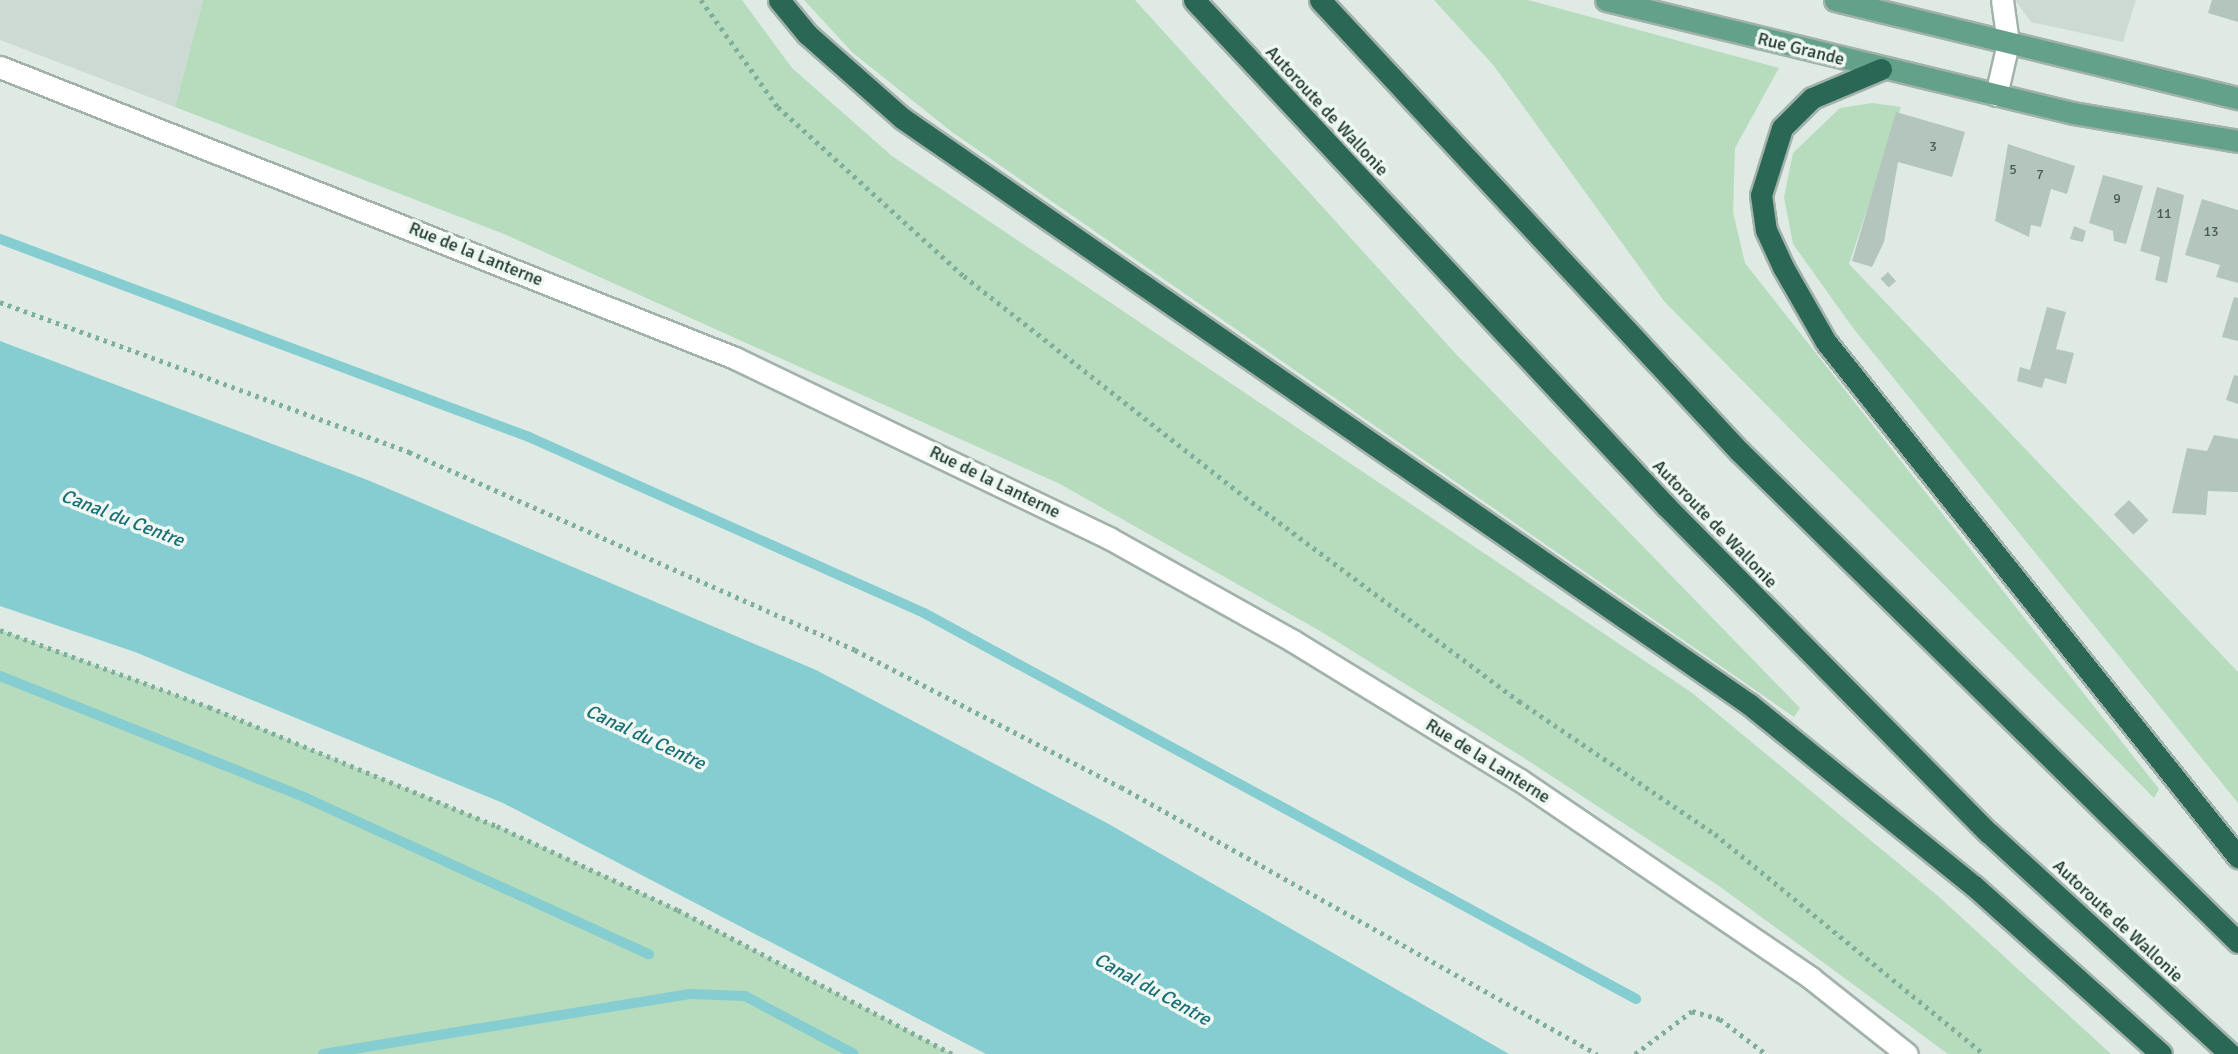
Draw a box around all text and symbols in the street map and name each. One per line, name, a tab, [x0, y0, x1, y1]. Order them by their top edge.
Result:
street label: Rue Grande	[1755, 28, 1847, 70]
street label: Autoroute de Wallonie	[1261, 41, 1393, 181]
house number: 3	[1929, 139, 1937, 155]
house number: 5	[2009, 162, 2017, 178]
house number: 7	[2036, 167, 2044, 183]
house number: 9	[2113, 191, 2121, 207]
house number: 11	[2156, 206, 2172, 222]
street label: Rue de la Lanterne	[406, 217, 546, 291]
house number: 13	[2203, 224, 2219, 240]
street label: Rue de la Lanterne	[926, 441, 1064, 523]
street label: Autoroute de Wallonie	[1648, 455, 1782, 593]
water label: Canal du Centre	[58, 485, 186, 553]
water label: Canal du Centre	[582, 700, 708, 776]
street label: Rue de la Lanterne	[1422, 714, 1554, 808]
street label: Autoroute de Wallonie	[2048, 855, 2188, 987]
water label: Canal du Centre	[1090, 949, 1214, 1031]

